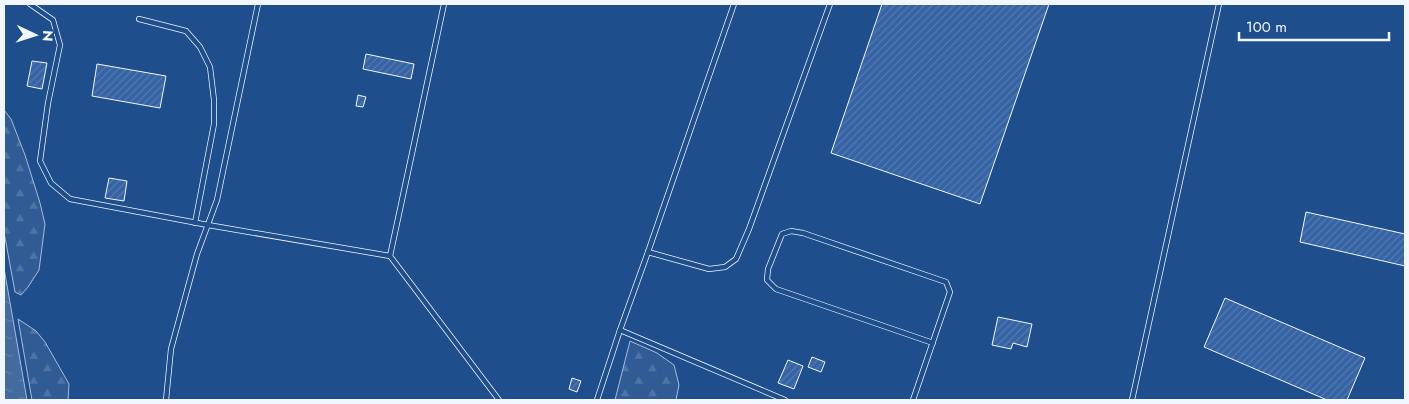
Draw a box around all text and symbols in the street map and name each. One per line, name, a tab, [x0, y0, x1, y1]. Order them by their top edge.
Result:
north arrow	[10, 10, 60, 60]
scale bar	[1239, 10, 1389, 42]
text: 100 m	[1246, 16, 1287, 38]
text: N	[38, 30, 58, 42]

